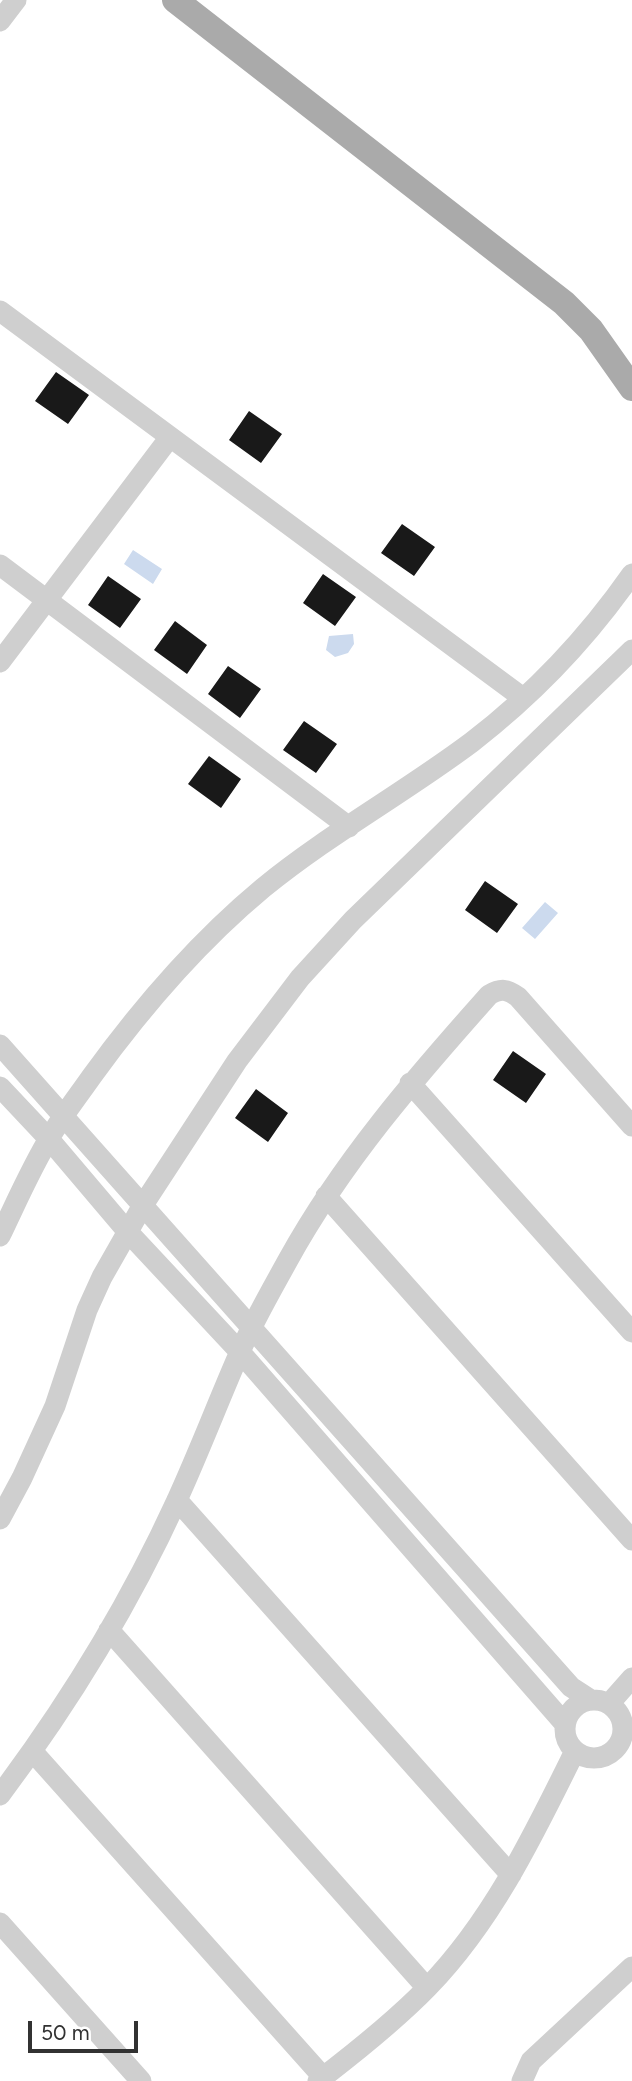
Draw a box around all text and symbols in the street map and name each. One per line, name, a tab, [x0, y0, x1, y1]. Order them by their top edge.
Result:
scale bar	[32, 2008, 142, 2052]
text: 50 m	[41, 2020, 90, 2045]

